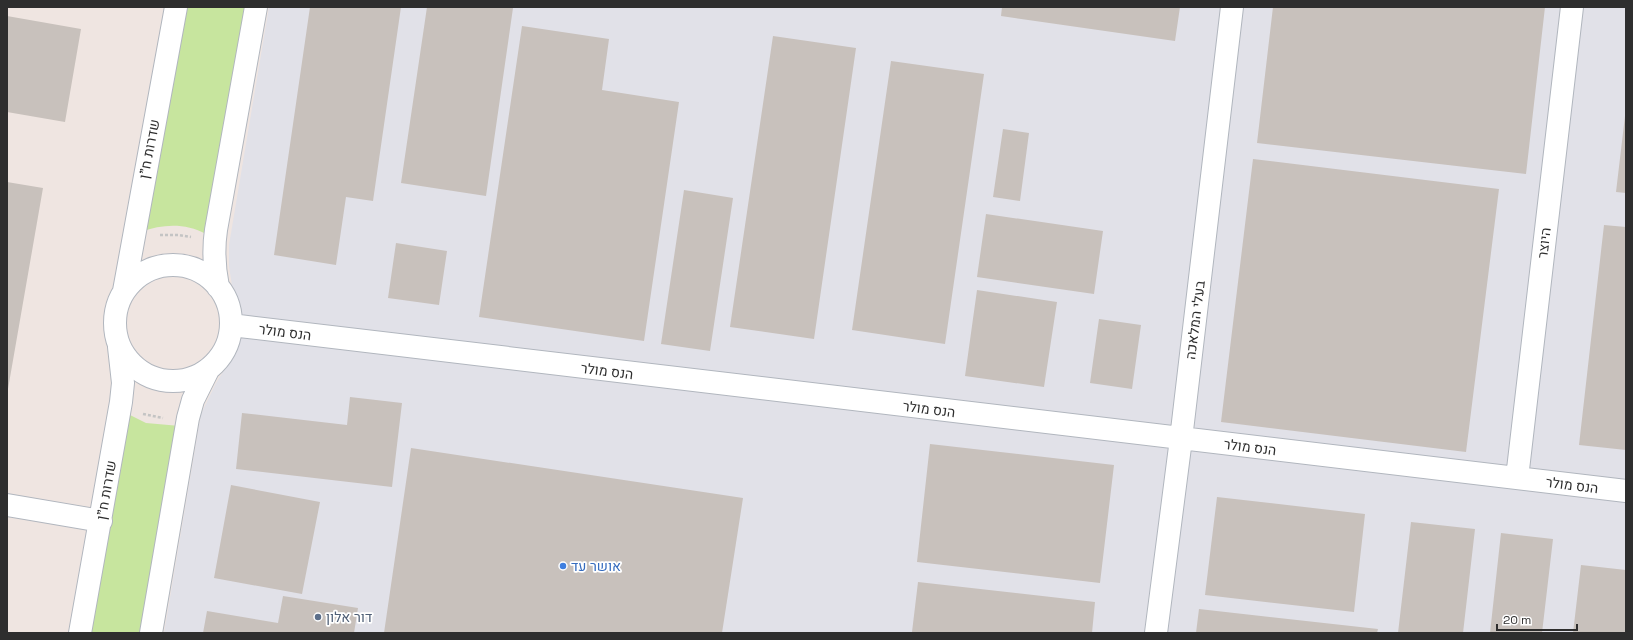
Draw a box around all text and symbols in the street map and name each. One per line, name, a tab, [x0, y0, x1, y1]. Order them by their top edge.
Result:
street label: שדרות ח"ן	[134, 118, 164, 180]
street label: היוצר	[1533, 226, 1555, 260]
street label: בעלי המלאכה	[1181, 279, 1209, 361]
street label: הנס מולר	[258, 320, 312, 344]
street label: הנס מולר	[580, 359, 634, 383]
street label: הנס מולר	[902, 397, 956, 421]
street label: הנס מולר	[1223, 435, 1277, 459]
street label: שדרות ח"ן	[92, 459, 120, 521]
street label: הנס מולר	[1545, 473, 1599, 497]
place label: אושר עד	[571, 557, 621, 575]
marker: אושר עד	[558, 561, 568, 571]
scale bar	[1497, 606, 1577, 632]
place label: דור אלון	[326, 608, 372, 626]
marker: דור אלון	[313, 612, 323, 622]
text: 20 m	[1503, 612, 1531, 628]

